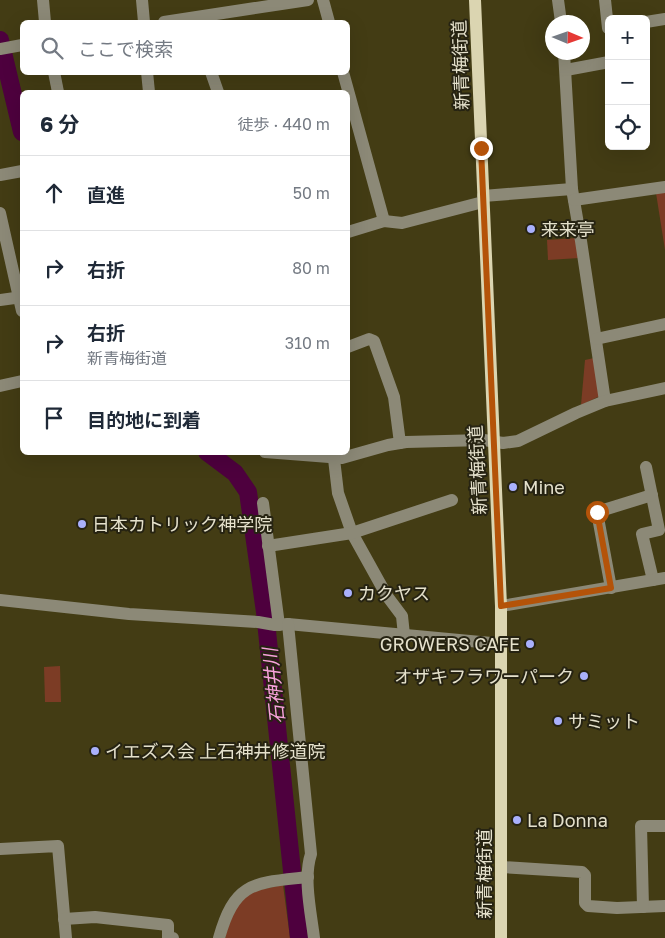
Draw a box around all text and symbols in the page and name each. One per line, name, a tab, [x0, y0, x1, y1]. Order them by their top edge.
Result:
north arrow	[545, 15, 590, 60]
map controls	[605, 15, 650, 150]
button: +	[605, 15, 650, 60]
search box	[20, 20, 350, 75]
street label: 新青梅街道	[447, 20, 473, 110]
icon: search	[38, 34, 66, 62]
text: ここで検索	[78, 37, 173, 60]
button: −	[605, 60, 650, 105]
button: locate	[605, 105, 650, 150]
text: 6 分	[40, 111, 80, 137]
text: 徒歩 · 440 m	[238, 114, 330, 134]
route end	[470, 137, 493, 160]
icon: ahead	[40, 179, 68, 207]
text: 直進	[87, 183, 125, 206]
text: 50 m	[293, 183, 330, 203]
place label: 来来亭	[541, 218, 595, 240]
marker: 来来亭	[525, 223, 537, 235]
icon: right	[40, 254, 68, 282]
text: 右折	[87, 258, 125, 281]
text: 80 m	[292, 258, 330, 278]
text: 右折	[87, 321, 125, 344]
icon: right	[40, 329, 68, 357]
text: 310 m	[285, 333, 330, 353]
text: 新青梅街道	[87, 348, 167, 368]
icon: arrive	[40, 404, 68, 432]
text: 目的地に到着	[87, 408, 201, 431]
street label: 新青梅街道	[464, 424, 490, 516]
place label: Mine	[523, 476, 565, 498]
marker: Mine	[507, 481, 519, 493]
route start	[586, 501, 609, 524]
place label: 日本カトリック神学院	[92, 513, 272, 535]
marker: 日本カトリック神学院	[76, 518, 88, 530]
place label: カクヤス	[358, 582, 430, 604]
marker: カクヤス	[342, 587, 354, 599]
place label: GROWERS CAFE	[380, 633, 520, 655]
marker: GROWERS CAFE	[524, 638, 536, 650]
water label: 石神井川	[257, 645, 288, 725]
place label: オザキフラワーパーク	[394, 665, 574, 687]
marker: オザキフラワーパーク	[578, 670, 590, 682]
place label: サミット	[568, 710, 640, 732]
marker: サミット	[552, 715, 564, 727]
place label: イエズス会 上石神井修道院	[105, 740, 325, 762]
marker: イエズス会 上石神井修道院	[89, 745, 101, 757]
place label: La Donna	[527, 809, 608, 831]
marker: La Donna	[511, 814, 523, 826]
street label: 新青梅街道	[473, 829, 495, 919]

